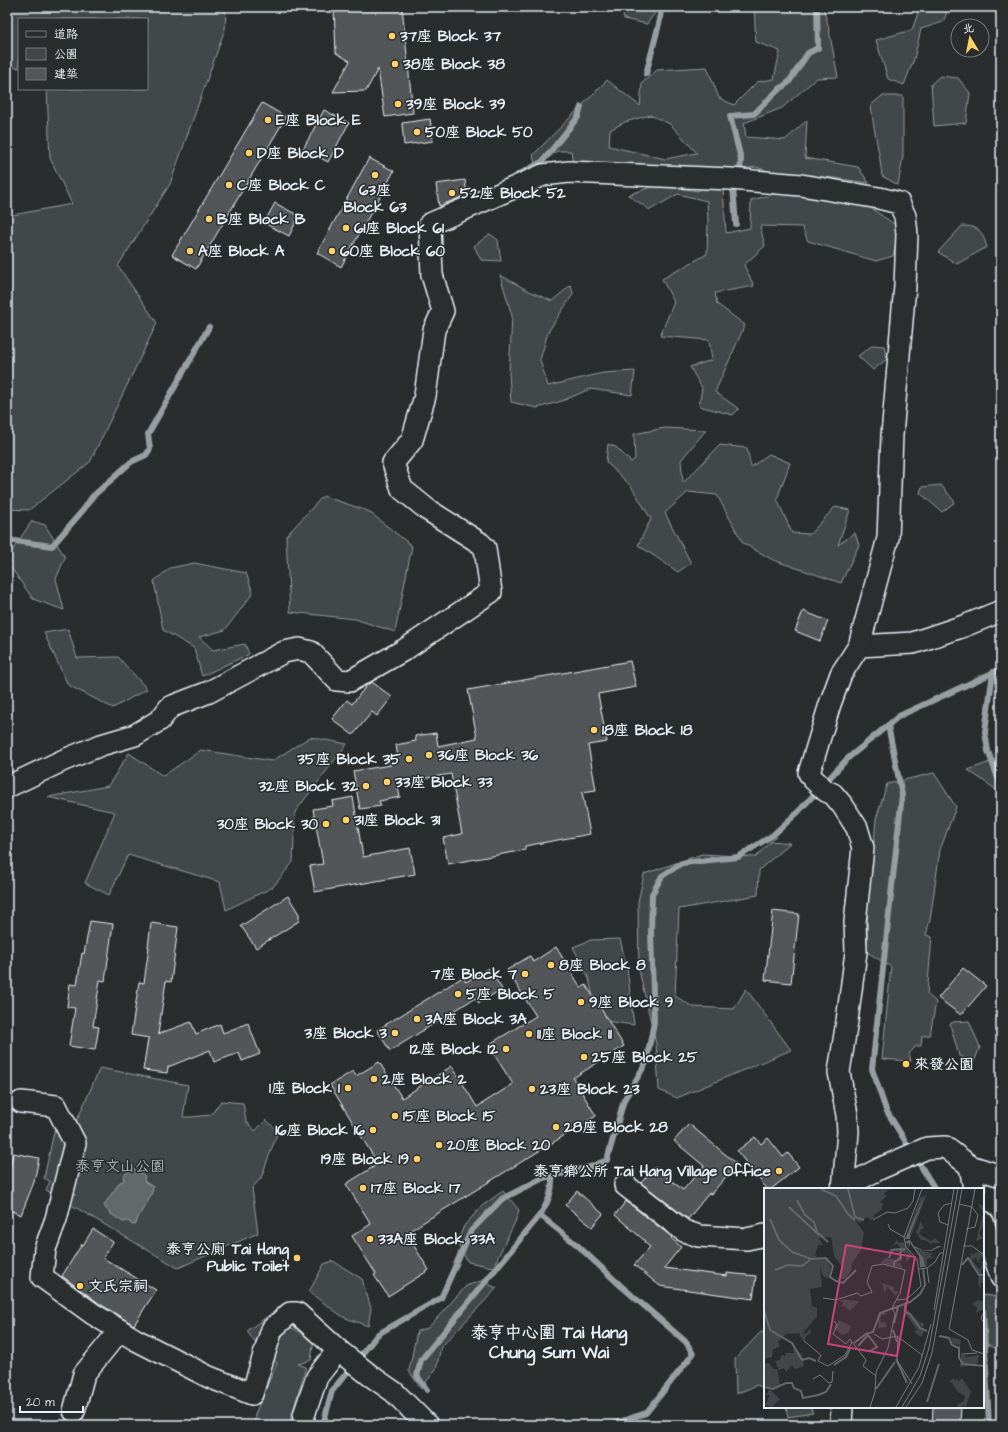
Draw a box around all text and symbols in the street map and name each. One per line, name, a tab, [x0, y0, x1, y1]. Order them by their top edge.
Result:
legend	[18, 18, 148, 90]
north arrow	[950, 18, 990, 58]
text: 北	[962, 20, 975, 37]
text: 道路	[54, 26, 78, 43]
place label: 37座 Block 37	[399, 26, 502, 47]
marker: 37座 Block 37	[387, 31, 397, 41]
text: 公園	[54, 46, 78, 63]
place label: 38座 Block 38	[402, 54, 505, 75]
marker: 38座 Block 38	[390, 59, 400, 69]
text: 建築	[54, 66, 78, 83]
place label: 39座 Block 39	[405, 94, 506, 115]
marker: 39座 Block 39	[393, 99, 403, 109]
place label: E座 Block E	[276, 110, 361, 131]
marker: E座 Block E	[263, 115, 273, 125]
place label: 50座 Block 50	[425, 122, 533, 143]
marker: 50座 Block 50	[412, 127, 422, 137]
place label: D座 Block D	[257, 143, 344, 164]
marker: D座 Block D	[244, 148, 254, 158]
marker: 63座 Block 63	[370, 170, 380, 180]
place label: C座 Block C	[237, 175, 326, 196]
marker: C座 Block C	[224, 180, 234, 190]
place label: 63座 Block 63	[343, 180, 407, 218]
place label: 52座 Block 52	[460, 183, 566, 204]
marker: 52座 Block 52	[447, 188, 457, 198]
place label: B座 Block B	[217, 209, 306, 230]
marker: B座 Block B	[204, 214, 214, 224]
place label: 61座 Block 61	[354, 218, 444, 239]
marker: 61座 Block 61	[341, 223, 351, 233]
place label: A座 Block A	[198, 241, 285, 262]
place label: 60座 Block 60	[340, 241, 445, 262]
marker: A座 Block A	[185, 246, 195, 256]
marker: 60座 Block 60	[327, 246, 337, 256]
place label: 18座 Block 18	[602, 720, 693, 741]
marker: 18座 Block 18	[589, 725, 599, 735]
place label: 36座 Block 36	[436, 745, 539, 766]
place label: 35座 Block 35	[296, 749, 401, 770]
marker: 36座 Block 36	[424, 750, 434, 760]
marker: 35座 Block 35	[404, 754, 414, 764]
place label: 33座 Block 33	[394, 772, 493, 793]
place label: 32座 Block 32	[257, 776, 358, 797]
marker: 33座 Block 33	[382, 777, 392, 787]
marker: 32座 Block 32	[361, 781, 371, 791]
place label: 31座 Block 31	[353, 810, 440, 831]
place label: 30座 Block 30	[216, 814, 319, 835]
marker: 31座 Block 31	[341, 815, 351, 825]
marker: 30座 Block 30	[321, 819, 331, 829]
place label: 8座 Block 8	[559, 955, 646, 976]
marker: 8座 Block 8	[546, 960, 556, 970]
place label: 7座 Block 7	[430, 964, 518, 985]
marker: 7座 Block 7	[520, 969, 530, 979]
place label: 5座 Block 5	[466, 984, 555, 1005]
marker: 5座 Block 5	[453, 989, 463, 999]
place label: 9座 Block 9	[589, 992, 674, 1013]
marker: 9座 Block 9	[576, 997, 586, 1007]
place label: 3A座 Block 3A	[424, 1009, 527, 1030]
marker: 3A座 Block 3A	[412, 1014, 422, 1024]
place label: 3座 Block 3	[304, 1023, 387, 1044]
place label: 11座 Block 11	[537, 1024, 612, 1045]
marker: 3座 Block 3	[390, 1028, 400, 1038]
marker: 11座 Block 11	[524, 1029, 534, 1039]
place label: 12座 Block 12	[410, 1039, 498, 1060]
marker: 12座 Block 12	[501, 1044, 511, 1054]
place label: 25座 Block 25	[591, 1047, 698, 1068]
marker: 25座 Block 25	[579, 1052, 589, 1062]
place label: 來發公園	[914, 1054, 974, 1075]
marker: 來發公園	[901, 1059, 911, 1069]
place label: 2座 Block 2	[381, 1069, 467, 1090]
marker: 2座 Block 2	[369, 1074, 379, 1084]
place label: 1座 Block 1	[269, 1078, 340, 1099]
place label: 23座 Block 23	[539, 1079, 640, 1100]
marker: 1座 Block 1	[343, 1083, 353, 1093]
marker: 23座 Block 23	[527, 1084, 537, 1094]
place label: 15座 Block 15	[403, 1106, 496, 1127]
marker: 15座 Block 15	[390, 1111, 400, 1121]
place label: 28座 Block 28	[563, 1117, 668, 1138]
place label: 16座 Block 16	[275, 1120, 366, 1141]
marker: 28座 Block 28	[551, 1122, 561, 1132]
marker: 16座 Block 16	[368, 1125, 378, 1135]
place label: 20座 Block 20	[446, 1135, 551, 1156]
marker: 20座 Block 20	[434, 1140, 444, 1150]
place label: 19座 Block 19	[321, 1149, 409, 1170]
marker: 19座 Block 19	[412, 1154, 422, 1164]
park label: 泰亨文山公園	[75, 1156, 165, 1177]
place label: 泰亨鄉公所 Tai Hang Village Office	[533, 1161, 771, 1184]
marker: 泰亨鄉公所 Tai Hang Village Office	[774, 1166, 784, 1176]
place label: 17座 Block 17	[371, 1178, 461, 1199]
marker: 17座 Block 17	[358, 1183, 368, 1193]
inset map	[764, 1188, 984, 1408]
place label: 33A座 Block 33A	[377, 1229, 495, 1250]
marker: 33A座 Block 33A	[365, 1234, 375, 1244]
place label: 泰亨公廁 Tai Hang Public Toilet	[166, 1239, 290, 1277]
marker: 泰亨公廁 Tai Hang Public Toilet	[292, 1253, 302, 1263]
place label: 文氏宗祠	[88, 1276, 148, 1297]
marker: 文氏宗祠	[75, 1281, 85, 1291]
district label: 泰亨中心圍 Tai Hang Chung Sum Wai	[471, 1321, 628, 1366]
scale bar	[20, 1388, 83, 1414]
text: 20 m	[26, 1394, 55, 1411]

